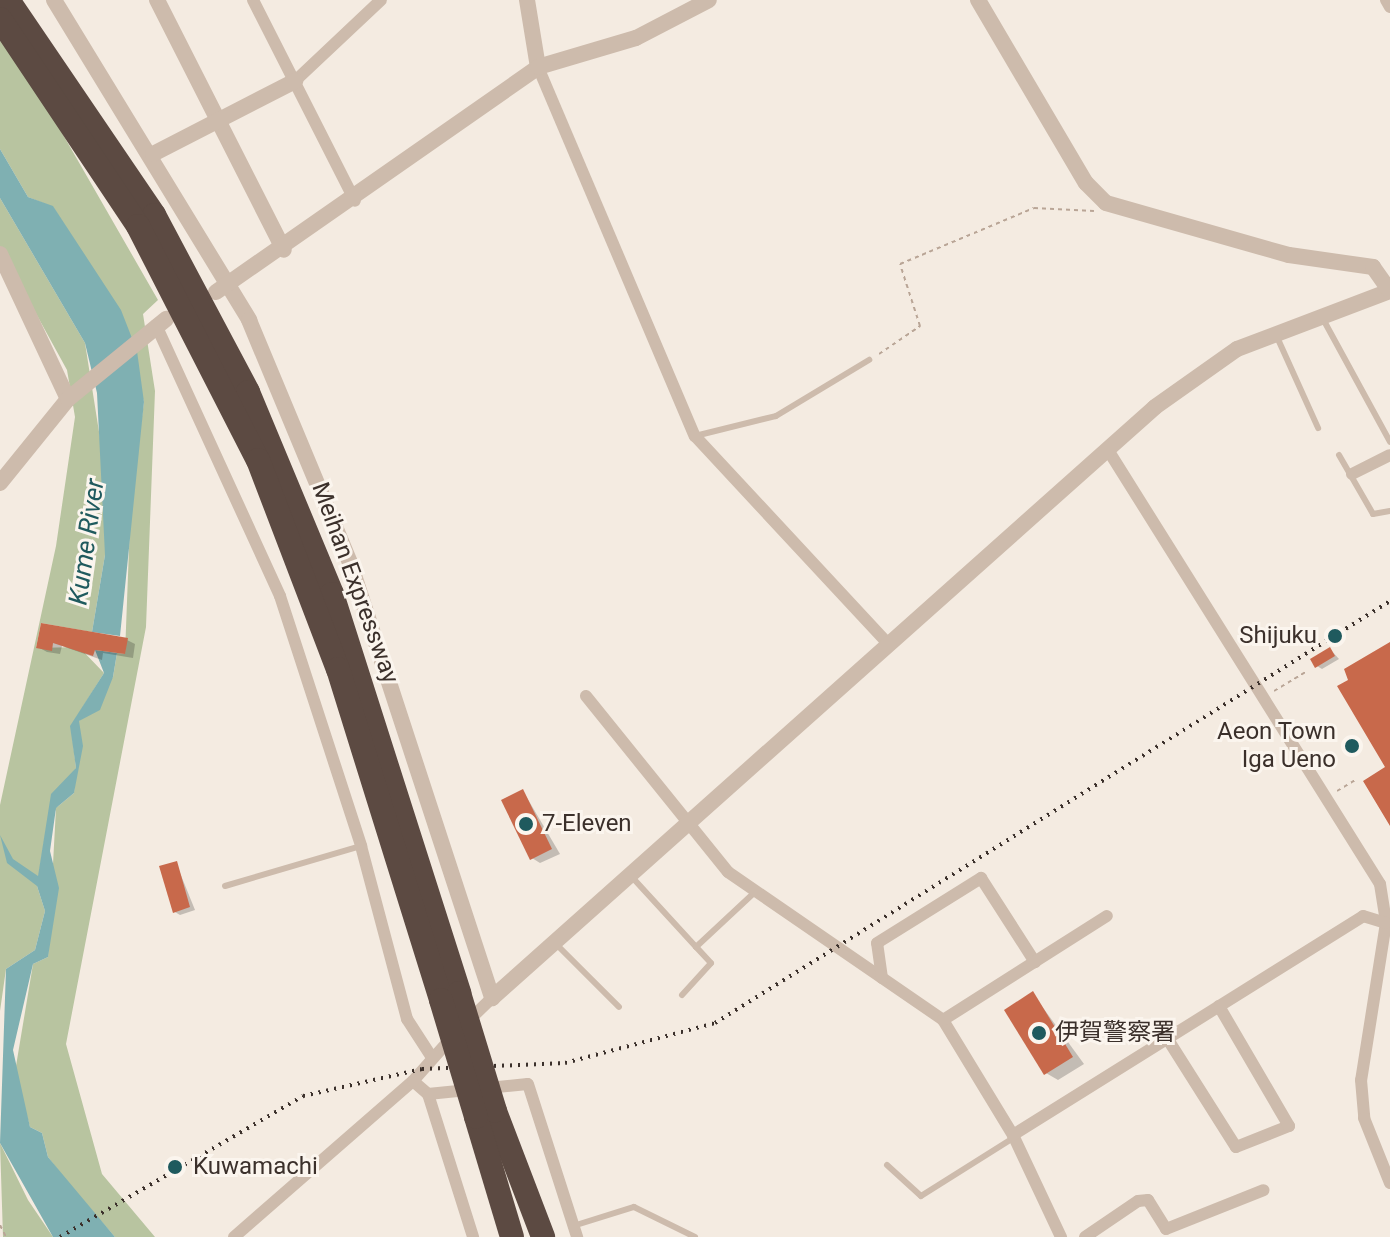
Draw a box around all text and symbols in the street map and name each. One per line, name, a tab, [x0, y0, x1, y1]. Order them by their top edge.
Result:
water label: Kume River	[63, 477, 111, 607]
street label: Meihan Expressway	[305, 479, 405, 687]
place label: Shijuku	[1239, 622, 1317, 650]
marker: Shijuku	[1324, 625, 1346, 647]
place label: Aeon Town Iga Ueno	[1217, 718, 1336, 774]
marker: Aeon Town Iga Ueno	[1343, 737, 1361, 755]
place label: 7-Eleven	[542, 810, 632, 838]
marker: 7-Eleven	[517, 815, 535, 833]
place label: 伊賀警察署	[1055, 1019, 1175, 1047]
marker: 伊賀警察署	[1030, 1024, 1048, 1042]
place label: Kuwamachi	[193, 1153, 318, 1181]
marker: Kuwamachi	[164, 1156, 186, 1178]

